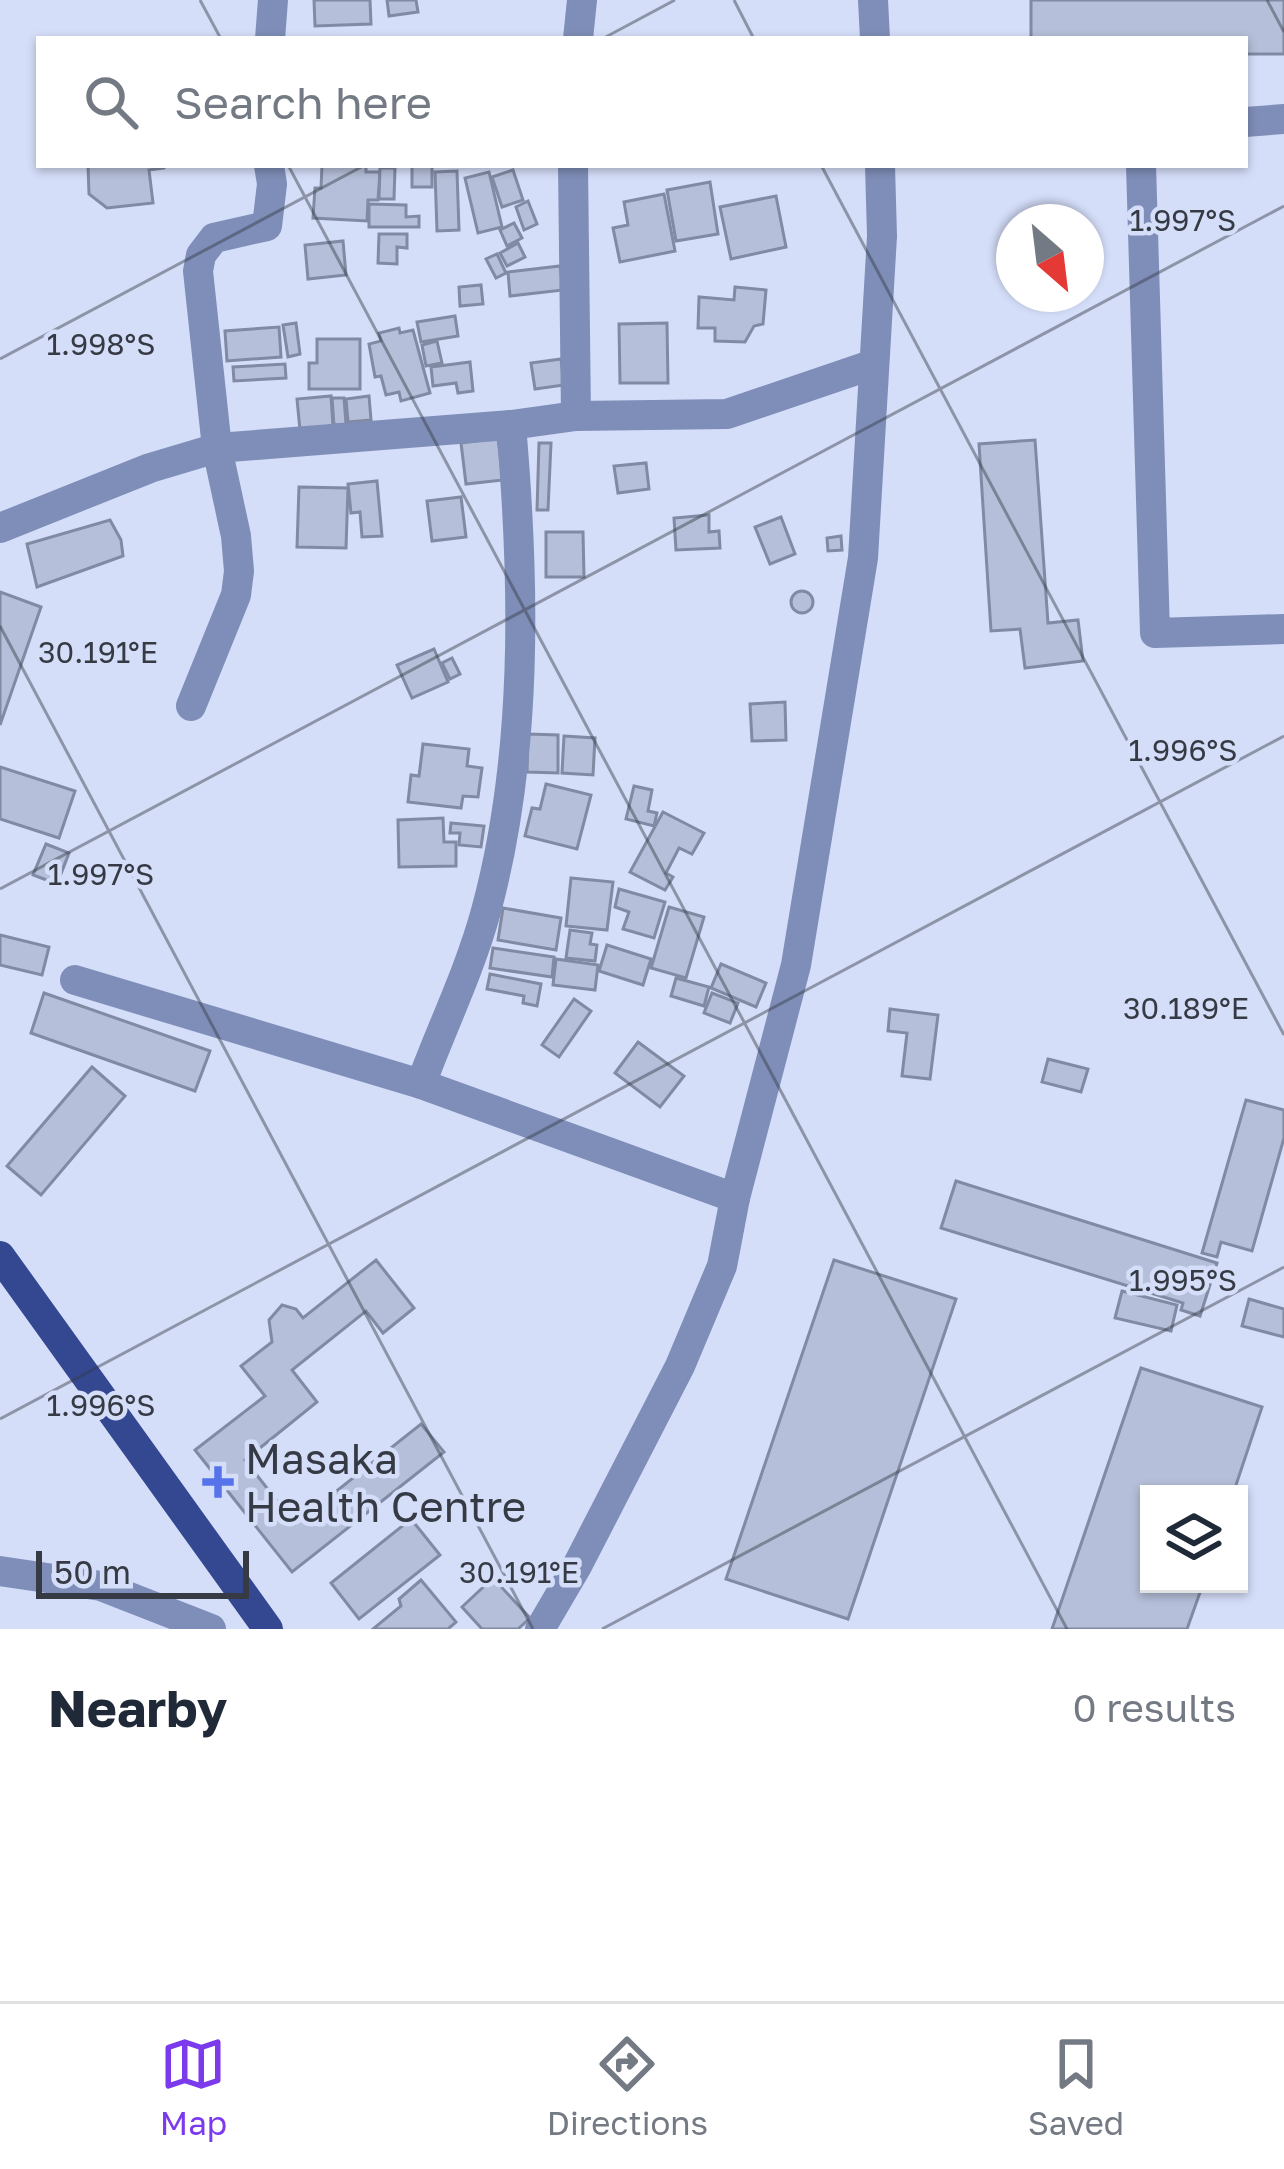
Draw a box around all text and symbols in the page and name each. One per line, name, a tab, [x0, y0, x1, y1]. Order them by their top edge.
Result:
search box	[36, 36, 1248, 168]
icon: search	[78, 69, 144, 135]
text: Search here	[174, 75, 432, 129]
text: 1.997°S	[1130, 202, 1236, 238]
north arrow	[996, 204, 1104, 312]
text: 1.998°S	[46, 326, 156, 362]
text: 30.191°E	[38, 634, 158, 670]
text: 1.996°S	[1129, 732, 1237, 768]
text: 1.997°S	[48, 856, 154, 892]
text: 30.189°E	[1123, 990, 1249, 1026]
text: 1.995°S	[1129, 1262, 1237, 1298]
text: 1.996°S	[47, 1387, 155, 1423]
place label: Masaka Health Centre	[245, 1433, 526, 1531]
marker: Masaka Health Centre	[202, 1466, 234, 1498]
map controls	[1140, 1485, 1248, 1593]
button: layers	[1140, 1485, 1248, 1593]
scale bar	[36, 1545, 249, 1598]
text: 50 m	[54, 1552, 131, 1591]
text: 30.191°E	[459, 1554, 579, 1590]
text: Nearby	[48, 1677, 227, 1738]
text: 0 results	[1072, 1684, 1236, 1731]
tab: Map	[160, 2031, 227, 2142]
tab: Directions	[547, 2031, 708, 2142]
tab: Saved	[1028, 2031, 1124, 2142]

